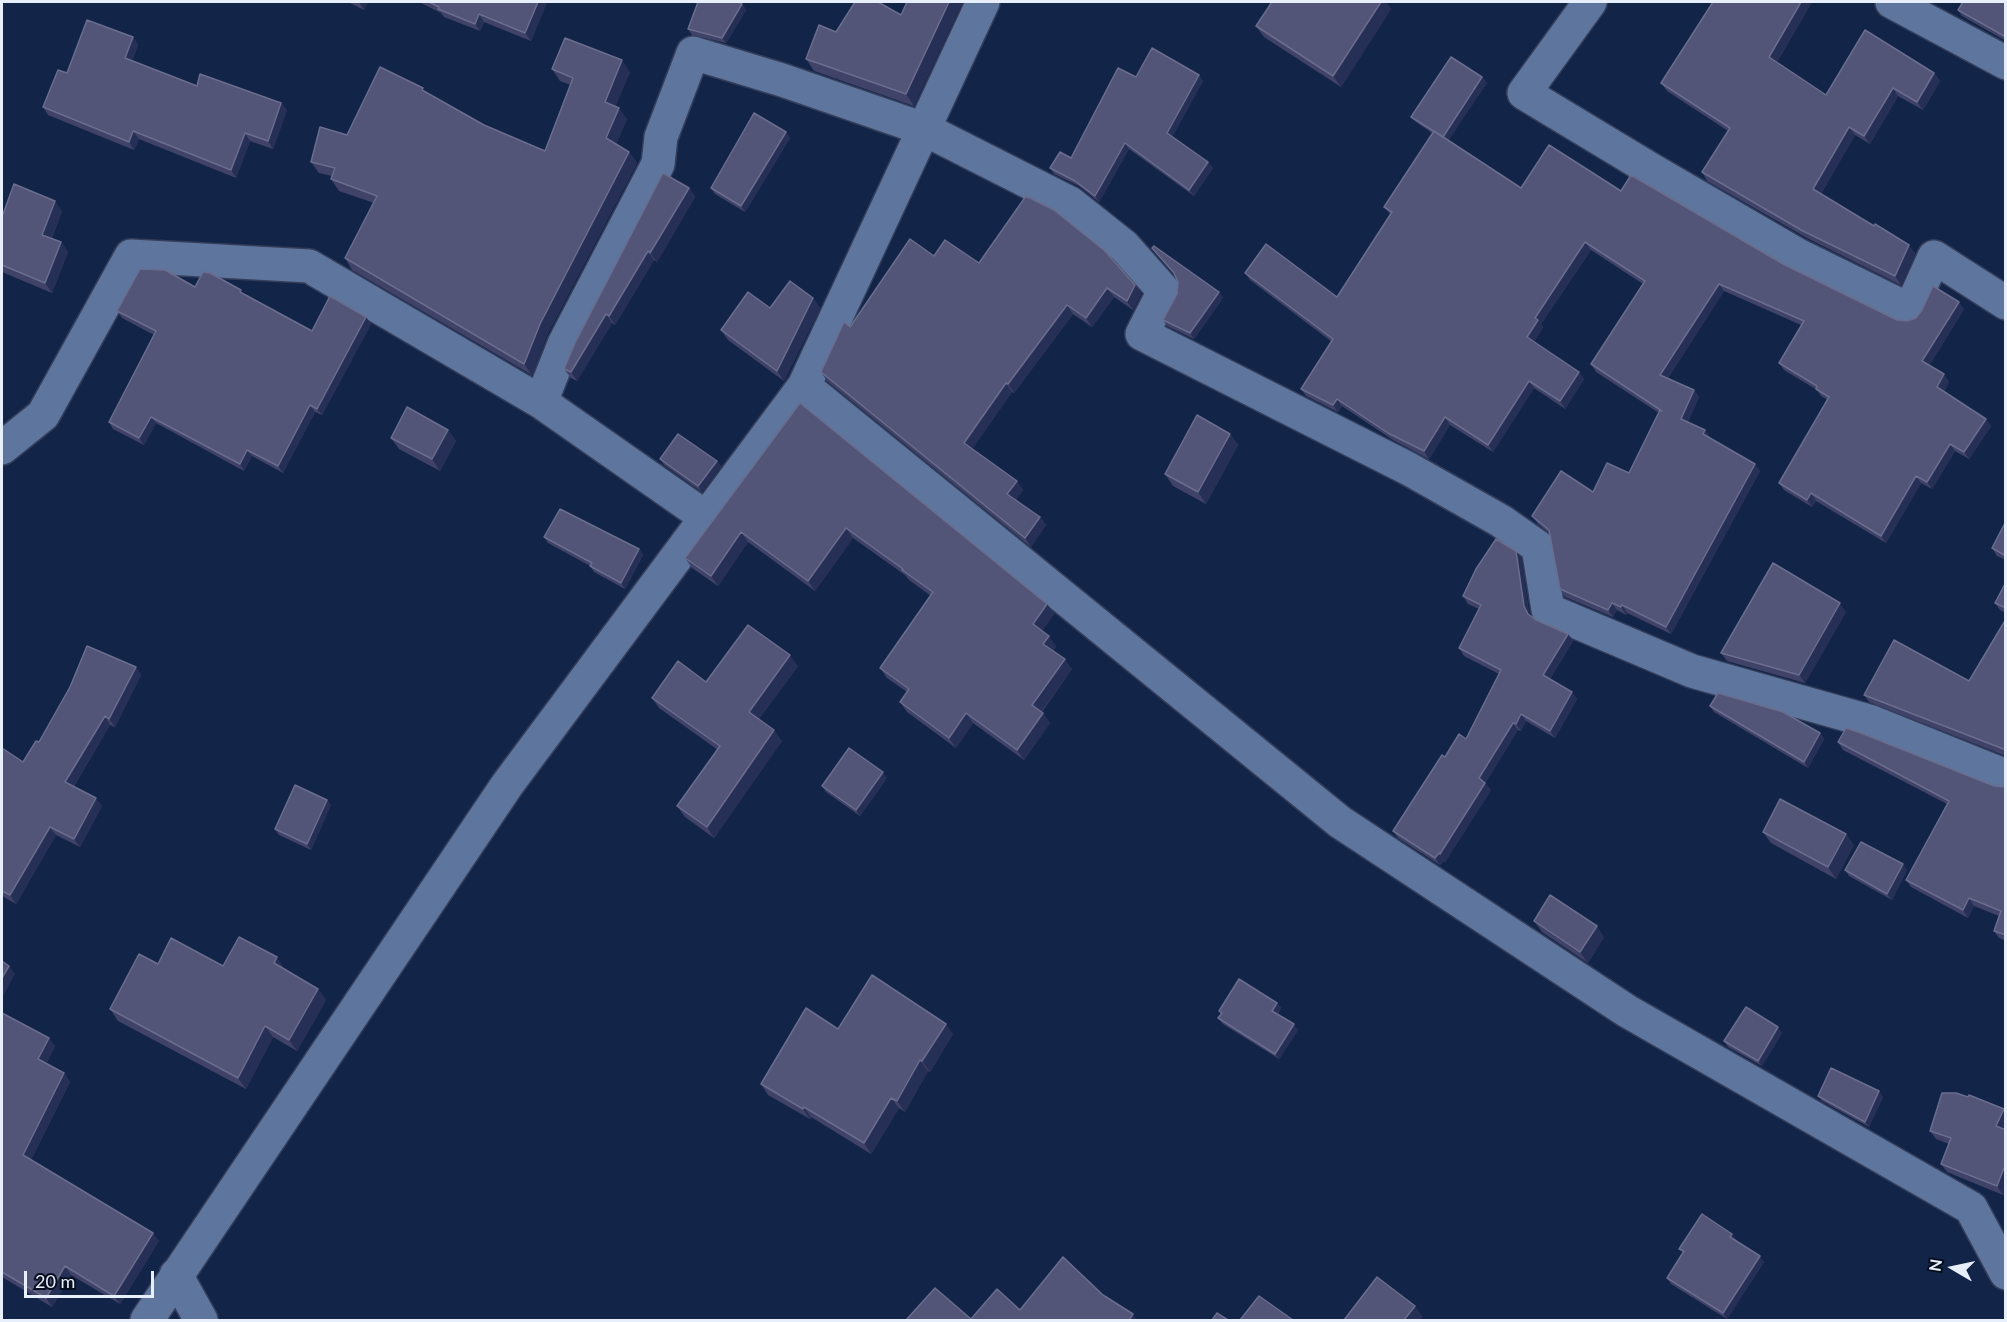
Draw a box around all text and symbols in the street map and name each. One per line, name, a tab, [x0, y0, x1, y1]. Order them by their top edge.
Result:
north arrow	[1923, 1238, 1983, 1298]
text: N	[1924, 1258, 1945, 1273]
scale bar	[27, 1259, 158, 1297]
text: 20 m	[35, 1270, 75, 1292]

